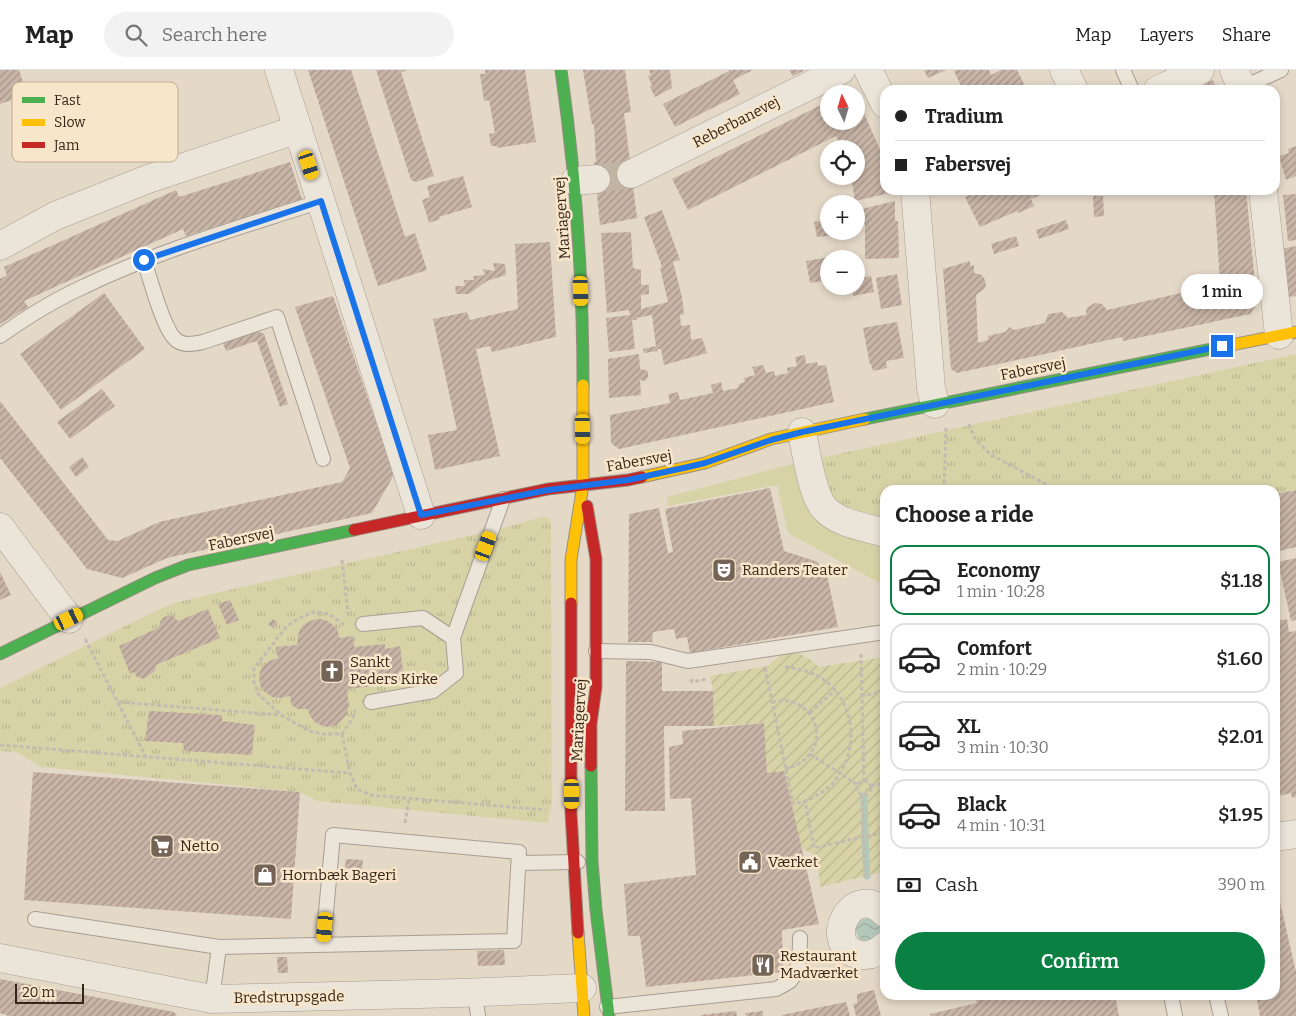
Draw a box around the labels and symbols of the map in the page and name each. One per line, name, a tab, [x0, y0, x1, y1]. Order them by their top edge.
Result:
legend	[12, 82, 178, 162]
north arrow	[820, 85, 865, 130]
text: Fast	[54, 92, 81, 109]
street label: Reberbanevej	[690, 92, 782, 152]
text: Slow	[54, 114, 86, 131]
text: Jam	[53, 137, 80, 154]
car	[297, 148, 320, 182]
street label: Mariagervej	[550, 176, 574, 260]
route start	[133, 249, 155, 271]
callout: 1 min	[1181, 274, 1263, 308]
car	[572, 276, 589, 306]
route end	[1211, 335, 1233, 357]
street label: Fabersvej	[999, 354, 1067, 384]
car	[575, 414, 590, 444]
street label: Fabersvej	[605, 446, 673, 476]
street label: Fabersvej	[207, 523, 275, 555]
car	[473, 529, 498, 563]
theatre icon: Randers Teater	[711, 557, 737, 583]
place label: Randers Teater	[742, 561, 848, 579]
car	[52, 606, 85, 632]
place label: Sankt Peders Kirke	[350, 653, 438, 688]
church icon: Sankt Peders Kirke	[319, 658, 345, 684]
street label: Mariagervej	[568, 678, 590, 762]
car	[564, 779, 579, 809]
supermarket icon: Netto	[149, 833, 175, 859]
place label: Netto	[180, 837, 219, 855]
public building icon: Værket	[737, 849, 763, 875]
place label: Værket	[768, 853, 819, 871]
shop icon: Hornbæk Bageri	[252, 862, 278, 888]
place label: Hornbæk Bageri	[282, 866, 397, 884]
car	[316, 911, 333, 943]
place label: Restaurant Madværket	[780, 947, 859, 982]
restaurant icon: Restaurant Madværket	[750, 952, 776, 978]
scale bar	[15, 981, 84, 1004]
street label: Bredstrupsgade	[233, 987, 345, 1007]

